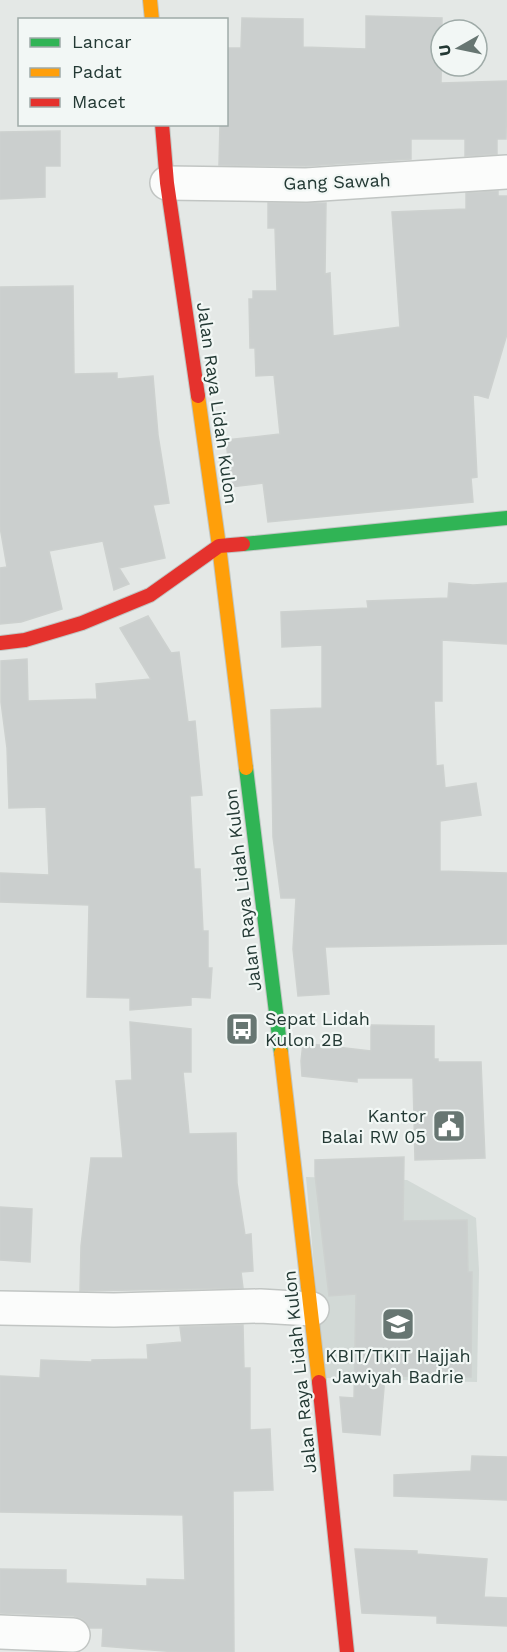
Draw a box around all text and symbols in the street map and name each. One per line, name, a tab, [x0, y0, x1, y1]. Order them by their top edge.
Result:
legend	[18, 18, 228, 126]
north arrow	[429, 18, 489, 78]
text: Lancar	[72, 31, 132, 52]
text: U	[434, 43, 455, 57]
text: Padat	[72, 61, 122, 82]
text: Macet	[72, 91, 126, 112]
street label: Gang Sawah	[283, 169, 391, 194]
street label: Jalan Raya Lidah Kulon	[193, 301, 242, 505]
street label: Jalan Raya Lidah Kulon	[220, 788, 265, 993]
place label: Sepat Lidah Kulon 2B	[265, 1008, 370, 1050]
bus stop icon: Sepat Lidah Kulon 2B	[224, 1011, 260, 1047]
place label: Kantor Balai RW 05	[321, 1105, 426, 1147]
public building icon: Kantor Balai RW 05	[431, 1108, 467, 1144]
street label: Jalan Raya Lidah Kulon	[278, 1270, 321, 1475]
school or university icon: KBIT/TKIT Hajjah Jawiyah Badrie	[380, 1306, 416, 1342]
place label: KBIT/TKIT Hajjah Jawiyah Badrie	[325, 1345, 471, 1387]

